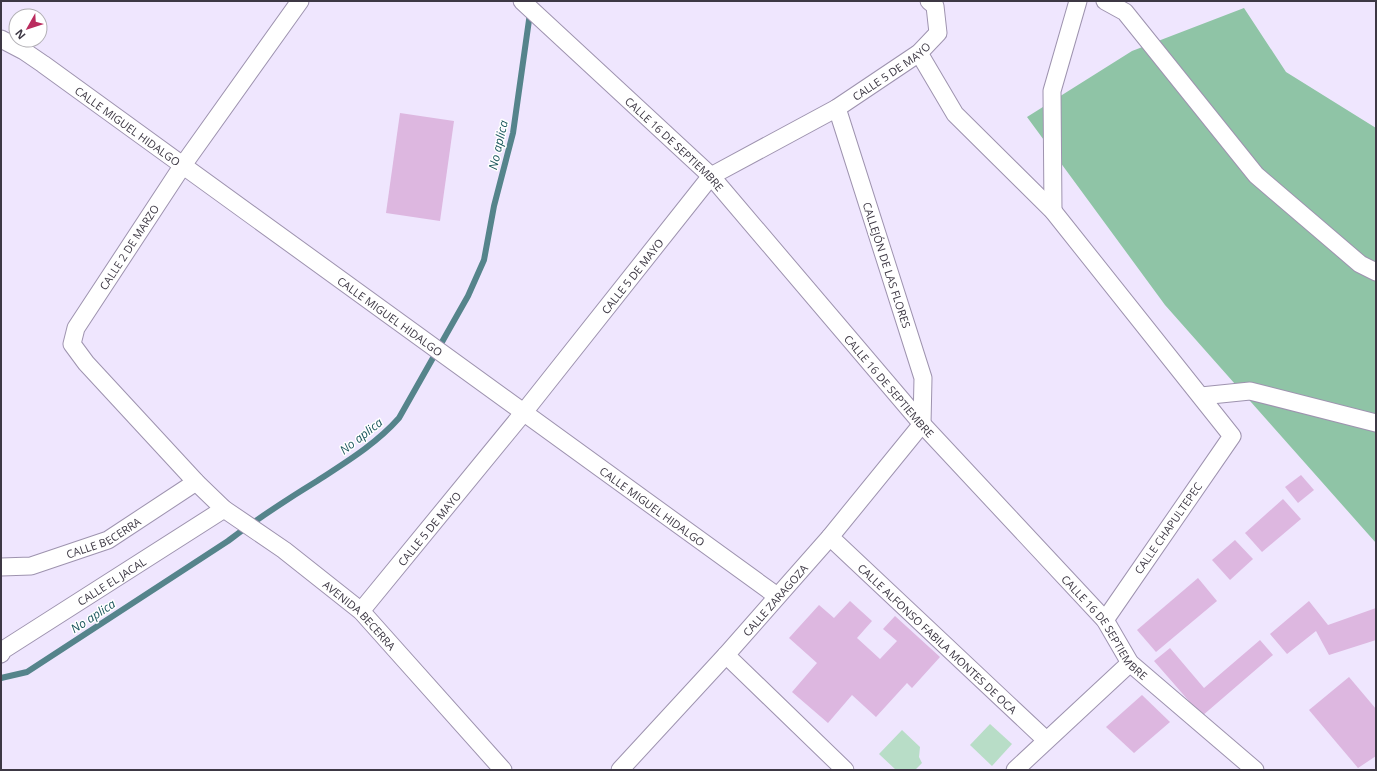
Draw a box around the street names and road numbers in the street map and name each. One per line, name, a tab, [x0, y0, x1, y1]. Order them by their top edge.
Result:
street label: CALLE 5 DE MAYO	[849, 39, 933, 103]
street label: CALLE MIGUEL HIDALGO	[72, 82, 184, 169]
street label: CALLE 16 DE SEPTIEMBRE	[622, 93, 728, 194]
street label: CALLEJÓN DE LAS FLORES	[860, 200, 914, 330]
street label: CALLE 2 DE MARZO	[96, 201, 162, 293]
street label: CALLE 5 DE MAYO	[597, 235, 666, 317]
street label: CALLE MIGUEL HIDALGO	[335, 273, 446, 359]
street label: CALLE 16 DE SEPTIEMBRE	[841, 331, 938, 440]
street label: CALLE MIGUEL HIDALGO	[597, 463, 708, 549]
street label: CALLE CHAPULTEPEC	[1131, 479, 1205, 577]
street label: CALLE 5 DE MAYO	[394, 488, 464, 569]
street label: CALLE BECERRA	[64, 513, 143, 561]
street label: CALLE EL JACAL	[74, 553, 149, 608]
street label: CALLE ALFONSO FABILA MONTES DE OCA	[855, 560, 1021, 717]
street label: CALLE ZARAGOZA	[739, 561, 810, 639]
street label: CALLE 16 DE SEPTIEMBRE	[1059, 571, 1151, 683]
street label: AVENIDA BECERRA	[320, 576, 400, 653]

